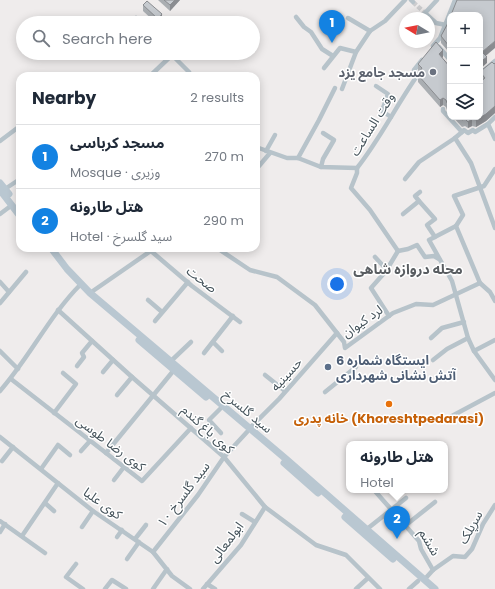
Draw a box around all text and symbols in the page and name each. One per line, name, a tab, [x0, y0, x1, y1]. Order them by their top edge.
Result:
pin: 1	[319, 10, 345, 43]
north arrow	[399, 12, 435, 48]
map controls	[447, 12, 483, 120]
button: +	[447, 12, 483, 48]
search box	[16, 16, 260, 60]
icon: search	[30, 27, 52, 49]
text: Search here	[62, 28, 152, 49]
button: −	[447, 48, 483, 84]
place label: مسجد جامع یزد	[339, 63, 425, 82]
marker: مسجد جامع یزد	[428, 67, 438, 77]
button: layers	[447, 84, 483, 120]
text: Nearby	[32, 86, 96, 110]
text: 2 results	[190, 88, 244, 107]
street label: وقت الساعت	[345, 89, 399, 160]
text: مسجد کرباسی	[70, 132, 164, 153]
text: 1	[43, 147, 47, 166]
text: 270 m	[204, 147, 244, 166]
text: Mosque · وزیری	[70, 163, 160, 182]
text: هتل طارونه	[70, 196, 143, 217]
text: 2	[41, 211, 49, 230]
text: 290 m	[203, 211, 244, 230]
text: Hotel · سید گلسرخ	[70, 227, 172, 246]
district label: محله دروازه شاهی	[353, 259, 463, 279]
street label: صحت	[182, 261, 221, 298]
your location	[327, 274, 347, 294]
street label: لرد کیوان	[338, 300, 387, 342]
place label: ایستگاه شماره 6 آتش نشانی شهرداری	[336, 351, 457, 385]
street label: حسینیه	[266, 353, 307, 395]
marker: ایستگاه شماره 6 آتش نشانی شهرداری	[323, 362, 333, 372]
street label: سید گلسرخ	[218, 385, 276, 438]
marker: خانه پدری (Khoreshtpedarasi)	[384, 399, 394, 409]
street label: کوی باغ گندم	[176, 400, 239, 459]
place label: خانه پدری (Khoreshtpedarasi)	[294, 409, 484, 428]
street label: کوی رضا طوسی	[72, 411, 150, 476]
popup	[346, 441, 448, 493]
text: هتل طارونه	[360, 446, 434, 467]
street label: سید گلسرخ ۱۰	[152, 458, 215, 532]
text: Hotel	[360, 473, 394, 492]
street label: کوی علیا	[79, 483, 127, 524]
pin: 2	[384, 506, 410, 539]
street label: سرپلک	[454, 507, 487, 547]
street label: ابولمعالی	[205, 518, 248, 567]
street label: ششم	[413, 525, 445, 560]

